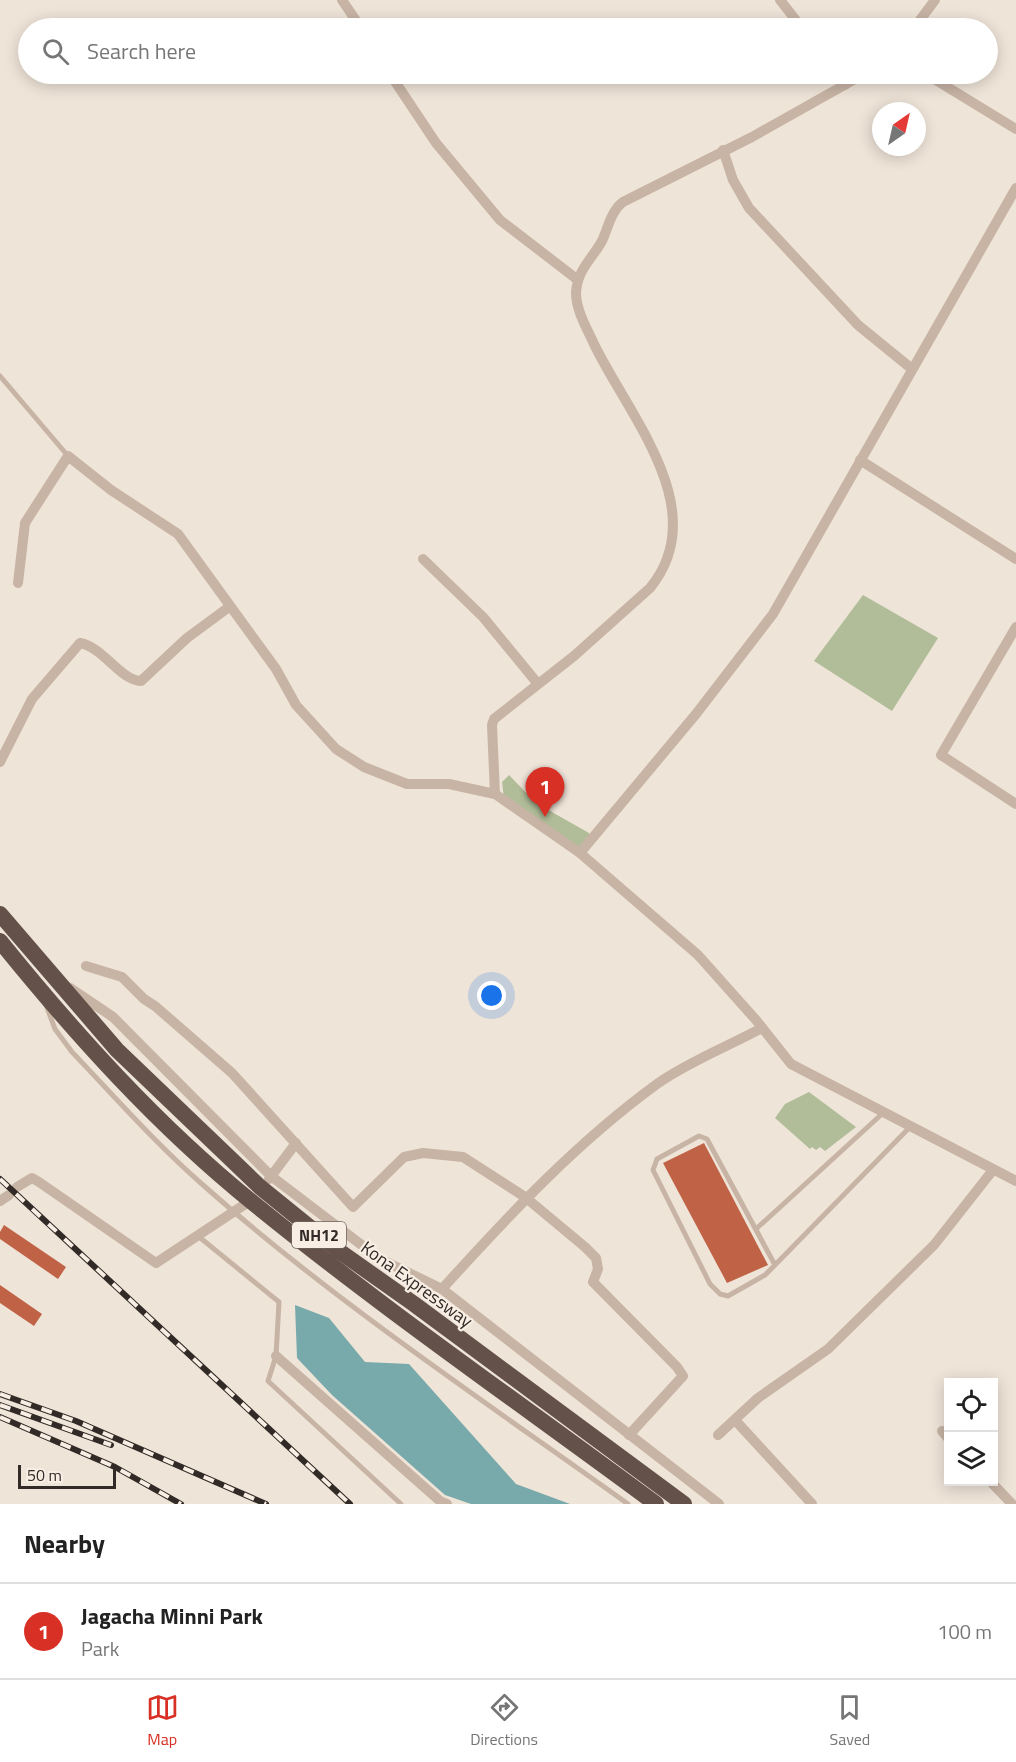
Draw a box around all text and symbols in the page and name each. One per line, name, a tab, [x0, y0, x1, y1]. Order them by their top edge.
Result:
search box	[18, 18, 998, 84]
text: Search here	[87, 34, 196, 68]
icon: search	[39, 35, 72, 68]
north arrow	[872, 102, 926, 156]
pin: 1	[526, 768, 564, 817]
your location	[477, 981, 506, 1010]
road number: NH12	[292, 1222, 346, 1248]
street label: Kona Expressway	[355, 1234, 479, 1334]
map controls	[944, 1378, 998, 1486]
button: locate	[944, 1378, 998, 1432]
button: layers	[944, 1432, 998, 1486]
scale bar	[18, 1462, 116, 1490]
text: 50 m	[27, 1463, 62, 1487]
text: Nearby	[24, 1524, 105, 1563]
text: Jagacha Minni Park	[81, 1599, 263, 1633]
text: 1	[38, 1616, 49, 1647]
text: 100 m	[937, 1616, 992, 1647]
text: Park	[81, 1633, 119, 1664]
tab: Map	[146, 1691, 179, 1751]
tab: Directions	[470, 1691, 538, 1751]
tab: Saved	[830, 1691, 870, 1751]

